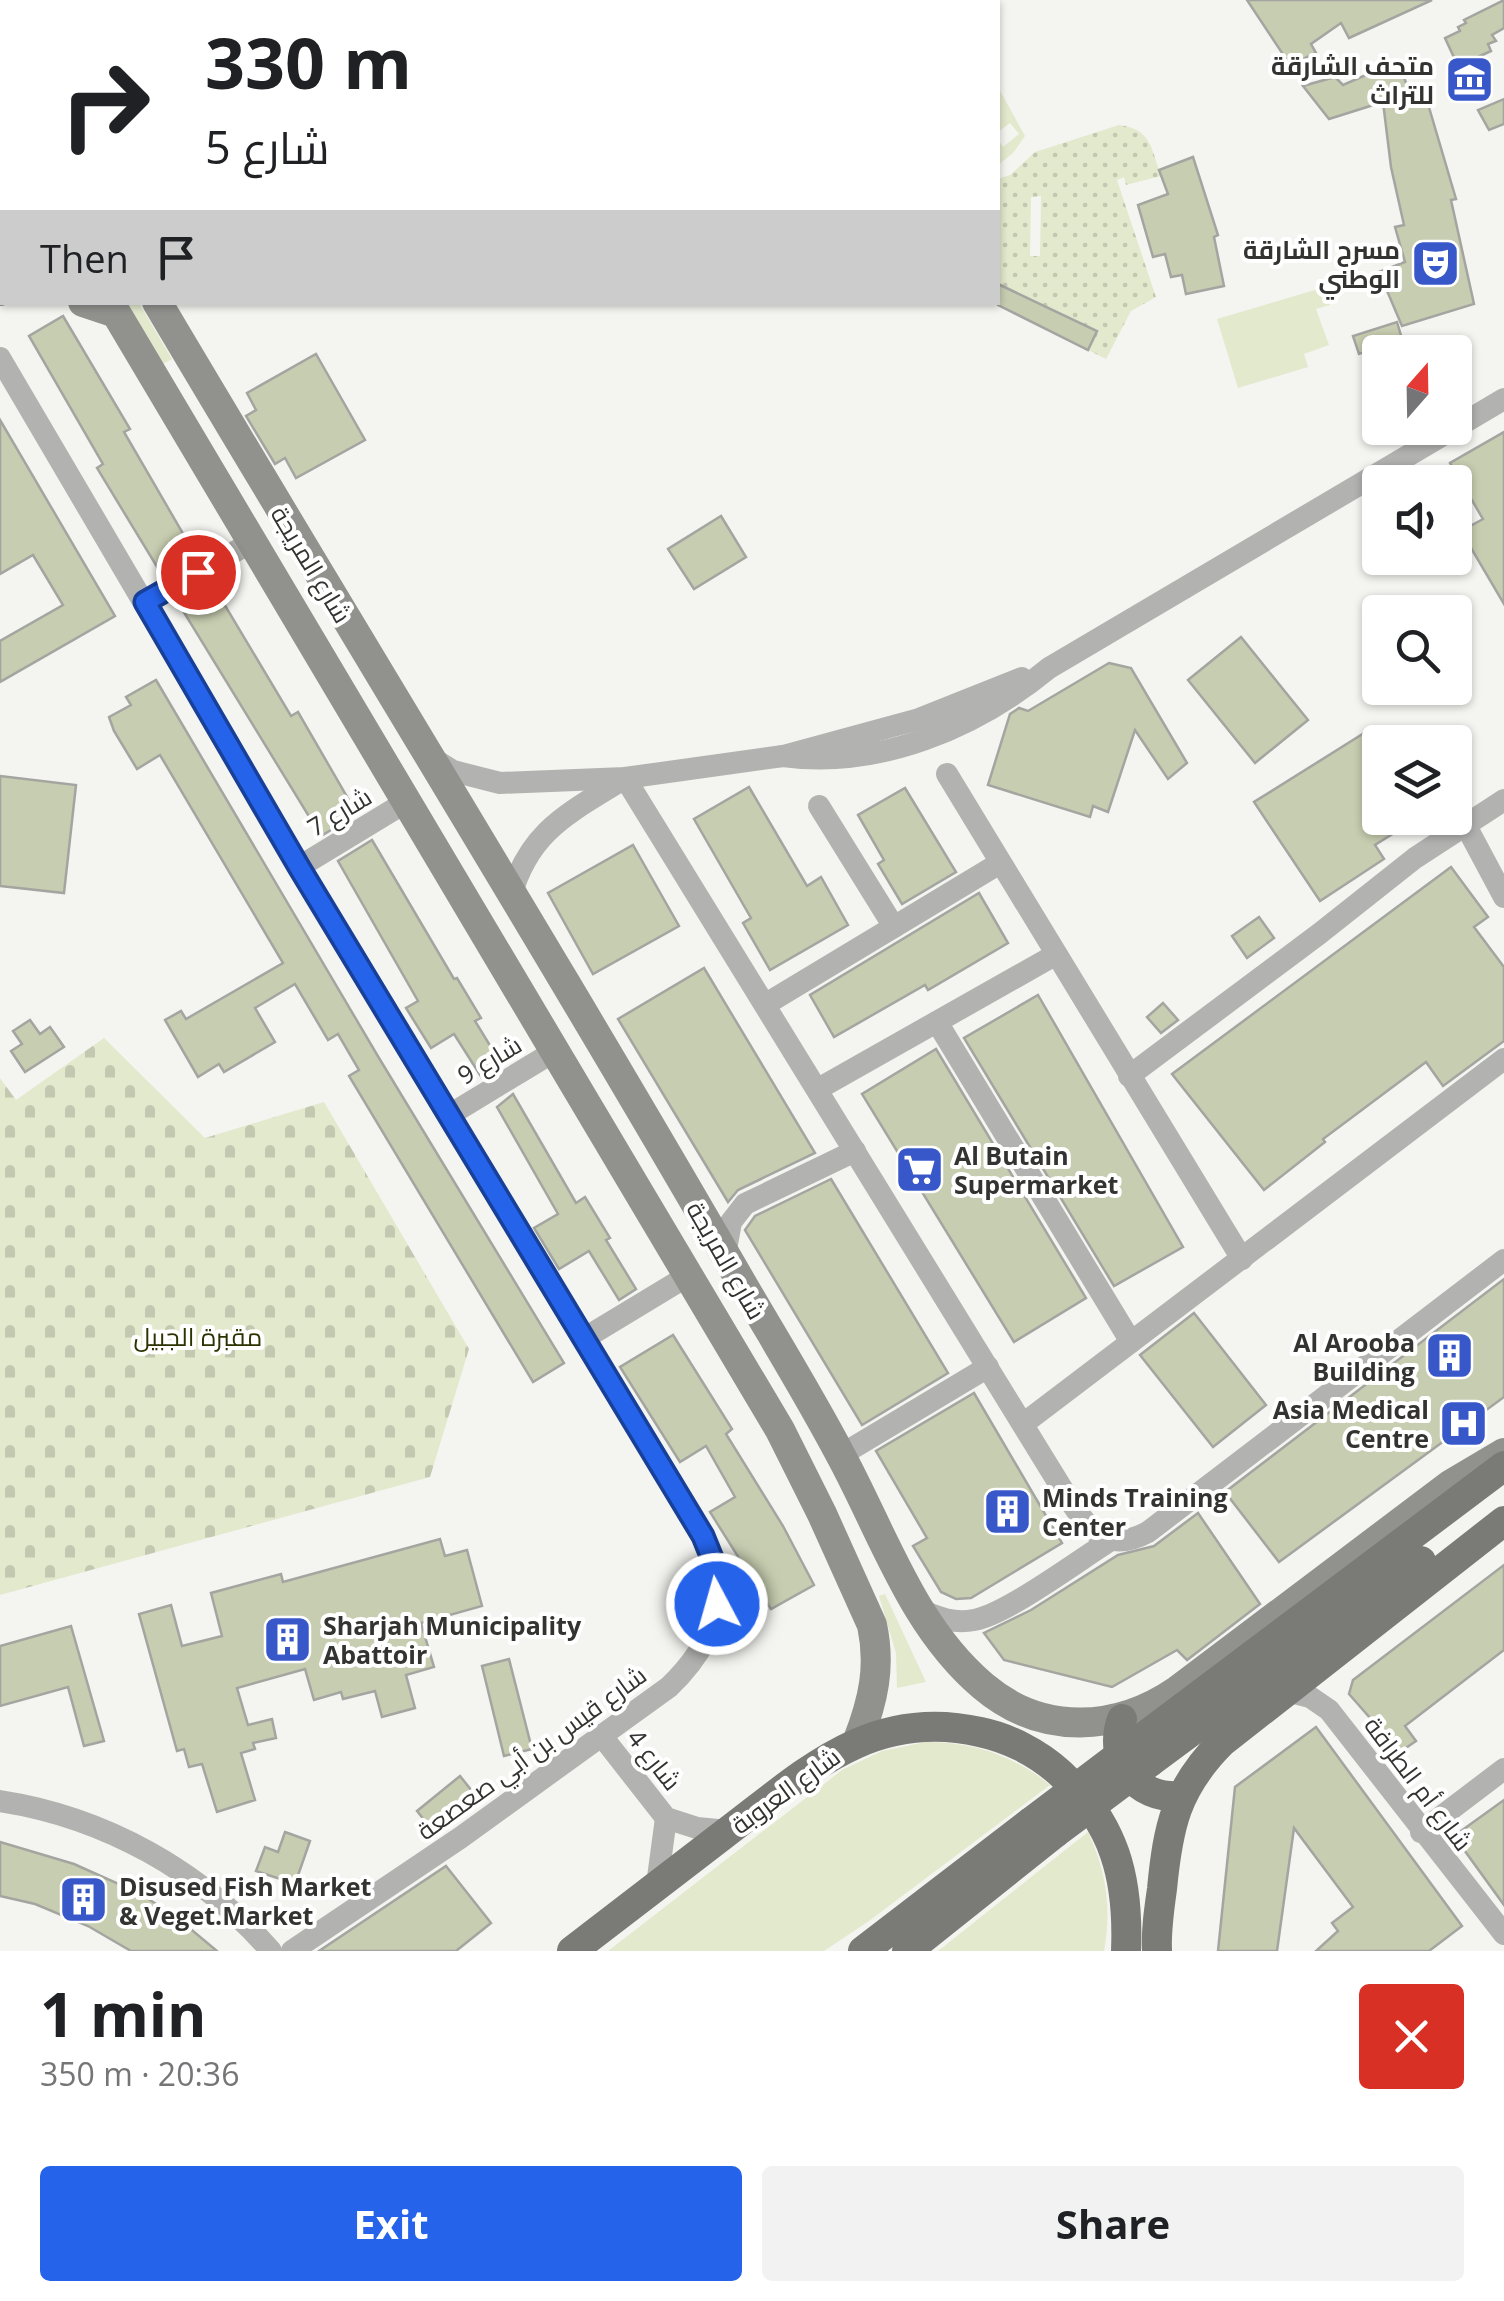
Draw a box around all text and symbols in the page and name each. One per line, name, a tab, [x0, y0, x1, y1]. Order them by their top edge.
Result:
text: 330 m	[205, 14, 412, 110]
icon: right	[40, 40, 170, 170]
place label: متحف الشارقة للتراث	[1271, 48, 1434, 111]
museum icon: متحف الشارقة للتراث	[1443, 53, 1495, 105]
text: شارع 5	[205, 116, 330, 177]
icon: arrive	[149, 230, 204, 285]
text: Then	[40, 232, 129, 284]
place label: مسرح الشارقة الوطني	[1243, 232, 1400, 300]
theatre icon: مسرح الشارقة الوطني	[1409, 237, 1461, 289]
north arrow	[1362, 335, 1472, 445]
map controls	[1362, 335, 1472, 835]
button: sound	[1362, 465, 1472, 575]
street label: شارع المريجة	[263, 499, 360, 629]
pin	[156, 530, 241, 615]
icon: arrive	[171, 545, 226, 600]
button: search	[1362, 595, 1472, 705]
button: layers	[1362, 725, 1472, 835]
street label: شارع 7	[301, 779, 378, 844]
street label: شارع 9	[451, 1027, 528, 1092]
place label: Al Butain Supermarket	[954, 1138, 1118, 1201]
supermarket icon: Al Butain Supermarket	[893, 1143, 945, 1195]
street label: شارع المريجة	[679, 1195, 774, 1326]
park label: مقبرة الجبيل	[134, 1319, 262, 1353]
place label: Al Arooba Building	[1293, 1325, 1415, 1388]
building icon: Al Arooba Building	[1424, 1330, 1476, 1382]
place label: Asia Medical Centre	[1273, 1392, 1429, 1455]
hospital icon: Asia Medical Centre	[1438, 1397, 1490, 1449]
place label: Minds Training Center	[1042, 1480, 1228, 1543]
building icon: Minds Training Center	[981, 1485, 1033, 1537]
position arrow	[665, 1552, 769, 1656]
place label: Sharjah Municipality Abattoir	[323, 1608, 582, 1671]
building icon: Sharjah Municipality Abattoir	[262, 1613, 314, 1665]
street label: شارع قيس بن أبي صعصعة	[409, 1657, 655, 1850]
street label: شارع أم الطرافة	[1356, 1709, 1481, 1858]
street label: شارع 4	[620, 1721, 690, 1797]
street label: شارع العروبة	[724, 1739, 847, 1842]
place label: Disused Fish Market & Veget.Market	[119, 1869, 372, 1932]
building icon: Disused Fish Market & Veget.Market	[58, 1874, 110, 1926]
text: 1 min	[40, 1973, 207, 2055]
button: close	[1359, 1984, 1464, 2089]
text: 350 m · 20:36	[40, 2052, 239, 2095]
button: Exit	[40, 2166, 742, 2281]
button: Share	[762, 2166, 1464, 2281]

